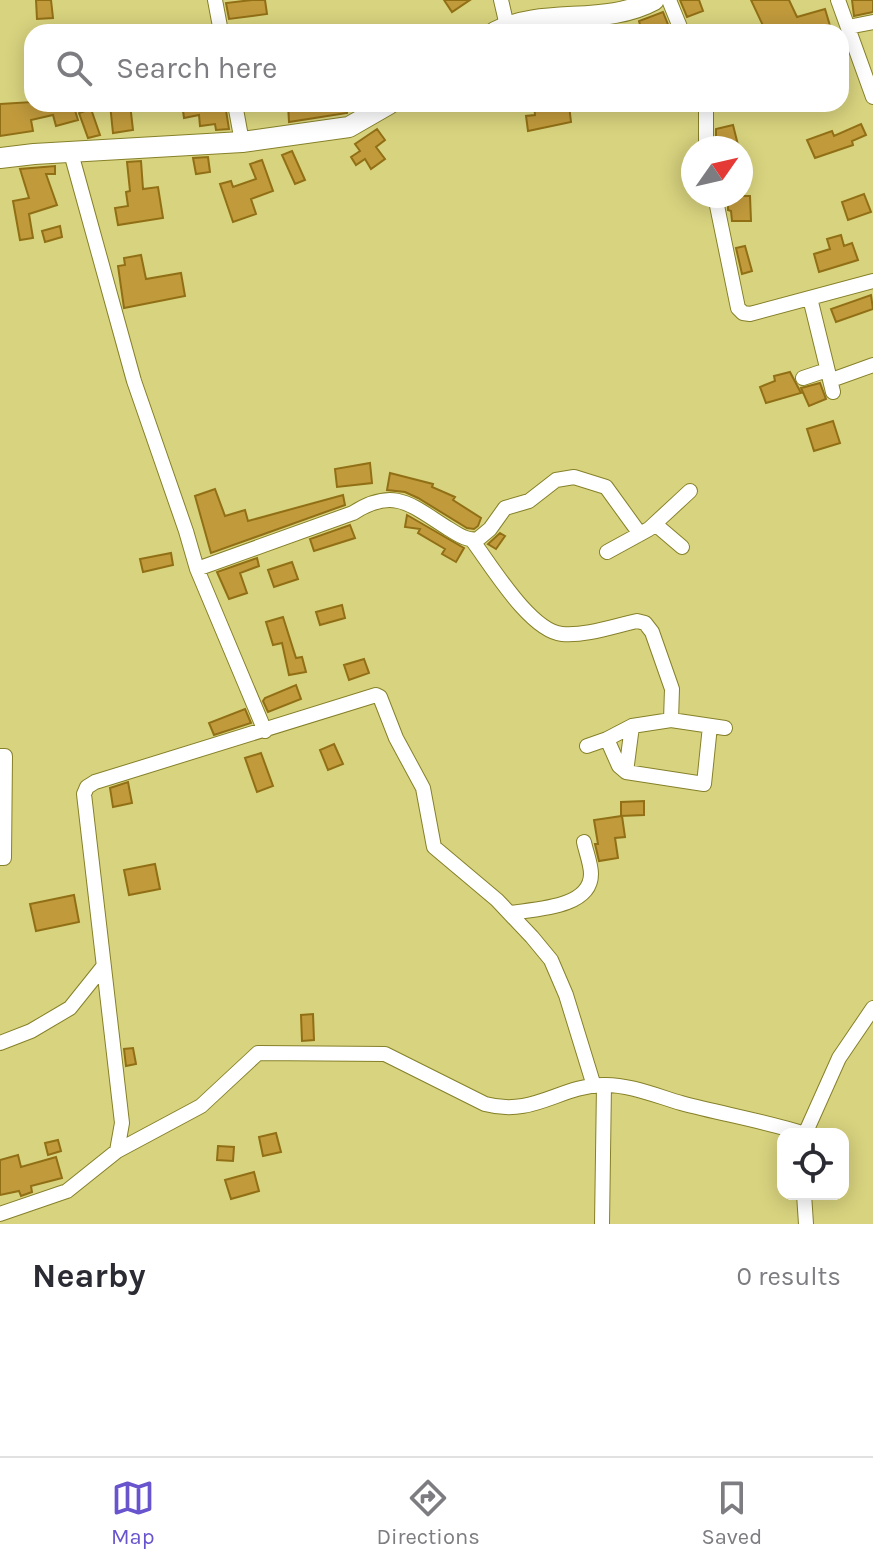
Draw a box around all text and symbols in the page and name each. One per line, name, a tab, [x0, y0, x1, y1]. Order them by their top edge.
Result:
search box	[24, 24, 849, 112]
icon: search	[52, 46, 96, 90]
text: Search here	[116, 50, 277, 86]
north arrow	[681, 136, 753, 208]
map controls	[777, 1128, 849, 1200]
button: locate	[777, 1128, 849, 1200]
text: Nearby	[32, 1256, 146, 1296]
text: 0 results	[737, 1261, 841, 1292]
tab: Map	[111, 1476, 155, 1550]
tab: Directions	[376, 1476, 480, 1550]
tab: Saved	[701, 1476, 762, 1550]

